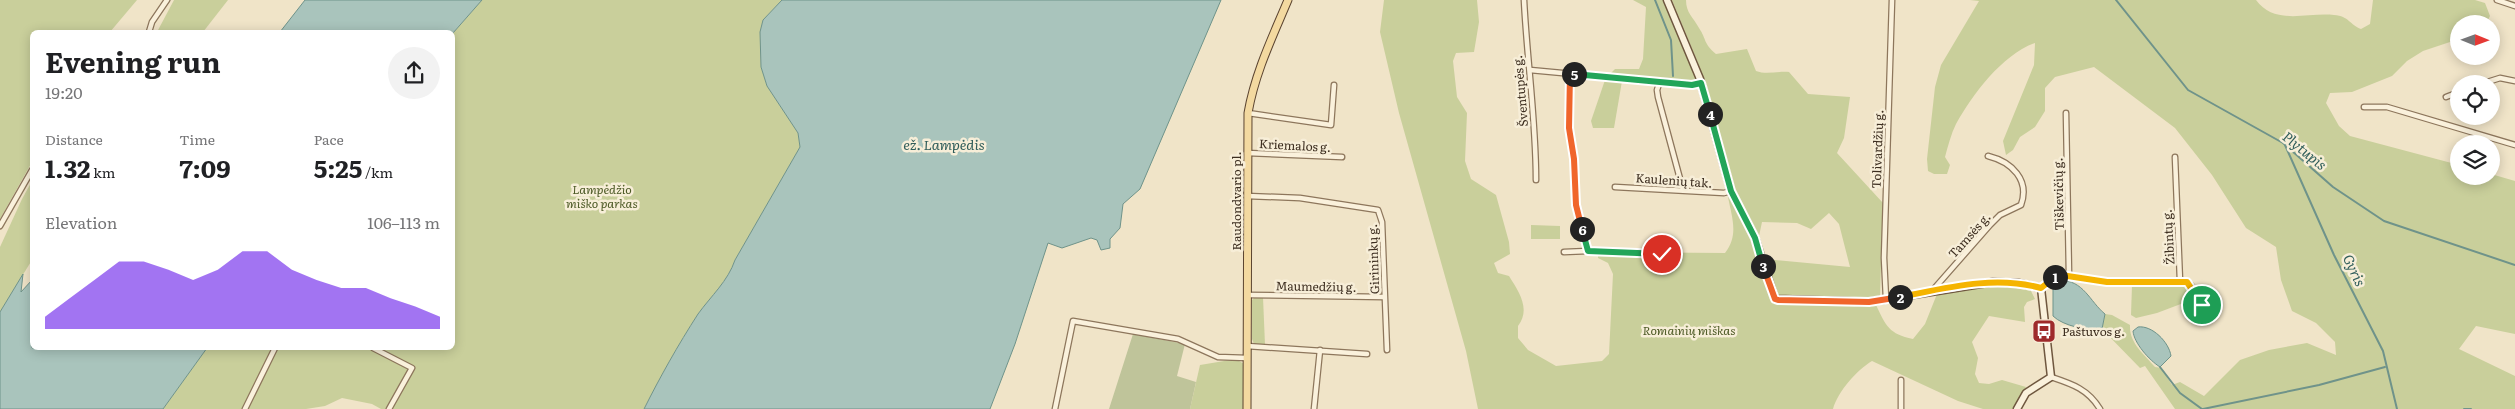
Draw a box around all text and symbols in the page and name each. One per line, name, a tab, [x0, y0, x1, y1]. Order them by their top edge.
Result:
north arrow	[2450, 15, 2500, 65]
map controls	[2450, 15, 2500, 185]
text: Evening run	[45, 40, 221, 82]
button: share	[388, 47, 440, 99]
street label: Šventupės g.	[1508, 54, 1532, 128]
pin: 5	[1562, 62, 1586, 86]
text: 5	[1571, 64, 1578, 84]
button: locate	[2450, 75, 2500, 125]
text: 19:20	[45, 80, 82, 104]
pin: 4	[1698, 102, 1722, 126]
text: 4	[1706, 104, 1715, 124]
street label: Tolivardžių g.	[1867, 109, 1887, 189]
water label: Plytupis	[2279, 126, 2331, 174]
text: Distance	[45, 129, 103, 149]
text: Time	[179, 129, 215, 149]
text: Pace	[314, 129, 344, 149]
water label: ež. Lampėdis	[903, 134, 985, 154]
street label: Kriemalos g.	[1258, 134, 1332, 156]
button: layers	[2450, 135, 2500, 185]
text: 1.32	[45, 149, 91, 186]
text: 7:09	[179, 149, 231, 186]
text: 5:25	[314, 149, 362, 186]
street label: Raudondvario pl.	[1227, 152, 1245, 250]
street label: Tiškevičių g.	[2048, 157, 2068, 231]
text: km	[91, 162, 115, 182]
text: /km	[362, 162, 393, 182]
street label: Kaulenių tak.	[1635, 168, 1713, 192]
park label: Lampėdžio miško parkas	[566, 180, 638, 212]
street label: Tamsės g.	[1944, 208, 1994, 262]
street label: Žibintų g.	[2158, 209, 2178, 265]
text: Elevation	[45, 210, 117, 234]
text: 106–113 m	[367, 210, 440, 234]
pin: 6	[1570, 216, 1594, 242]
text: 6	[1578, 219, 1587, 239]
street label: Girininkų g.	[1363, 224, 1383, 294]
pin	[1641, 233, 1683, 275]
icon: check	[1648, 240, 1676, 268]
water label: Gyris	[2339, 251, 2371, 289]
pin: 3	[1750, 254, 1776, 278]
text: 3	[1760, 256, 1767, 276]
pin: 1	[2042, 264, 2068, 290]
text: 1	[2053, 267, 2058, 287]
street label: Maumedžių g.	[1275, 276, 1357, 296]
pin: 2	[1888, 284, 1912, 310]
pin	[2181, 284, 2223, 326]
text: 2	[1897, 287, 1904, 307]
icon: arrive	[2188, 291, 2216, 319]
bus stop icon: Paštuvos g.	[2031, 318, 2057, 344]
park label: Romainių miškas	[1643, 321, 1735, 339]
place label: Paštuvos g.	[2062, 322, 2125, 340]

